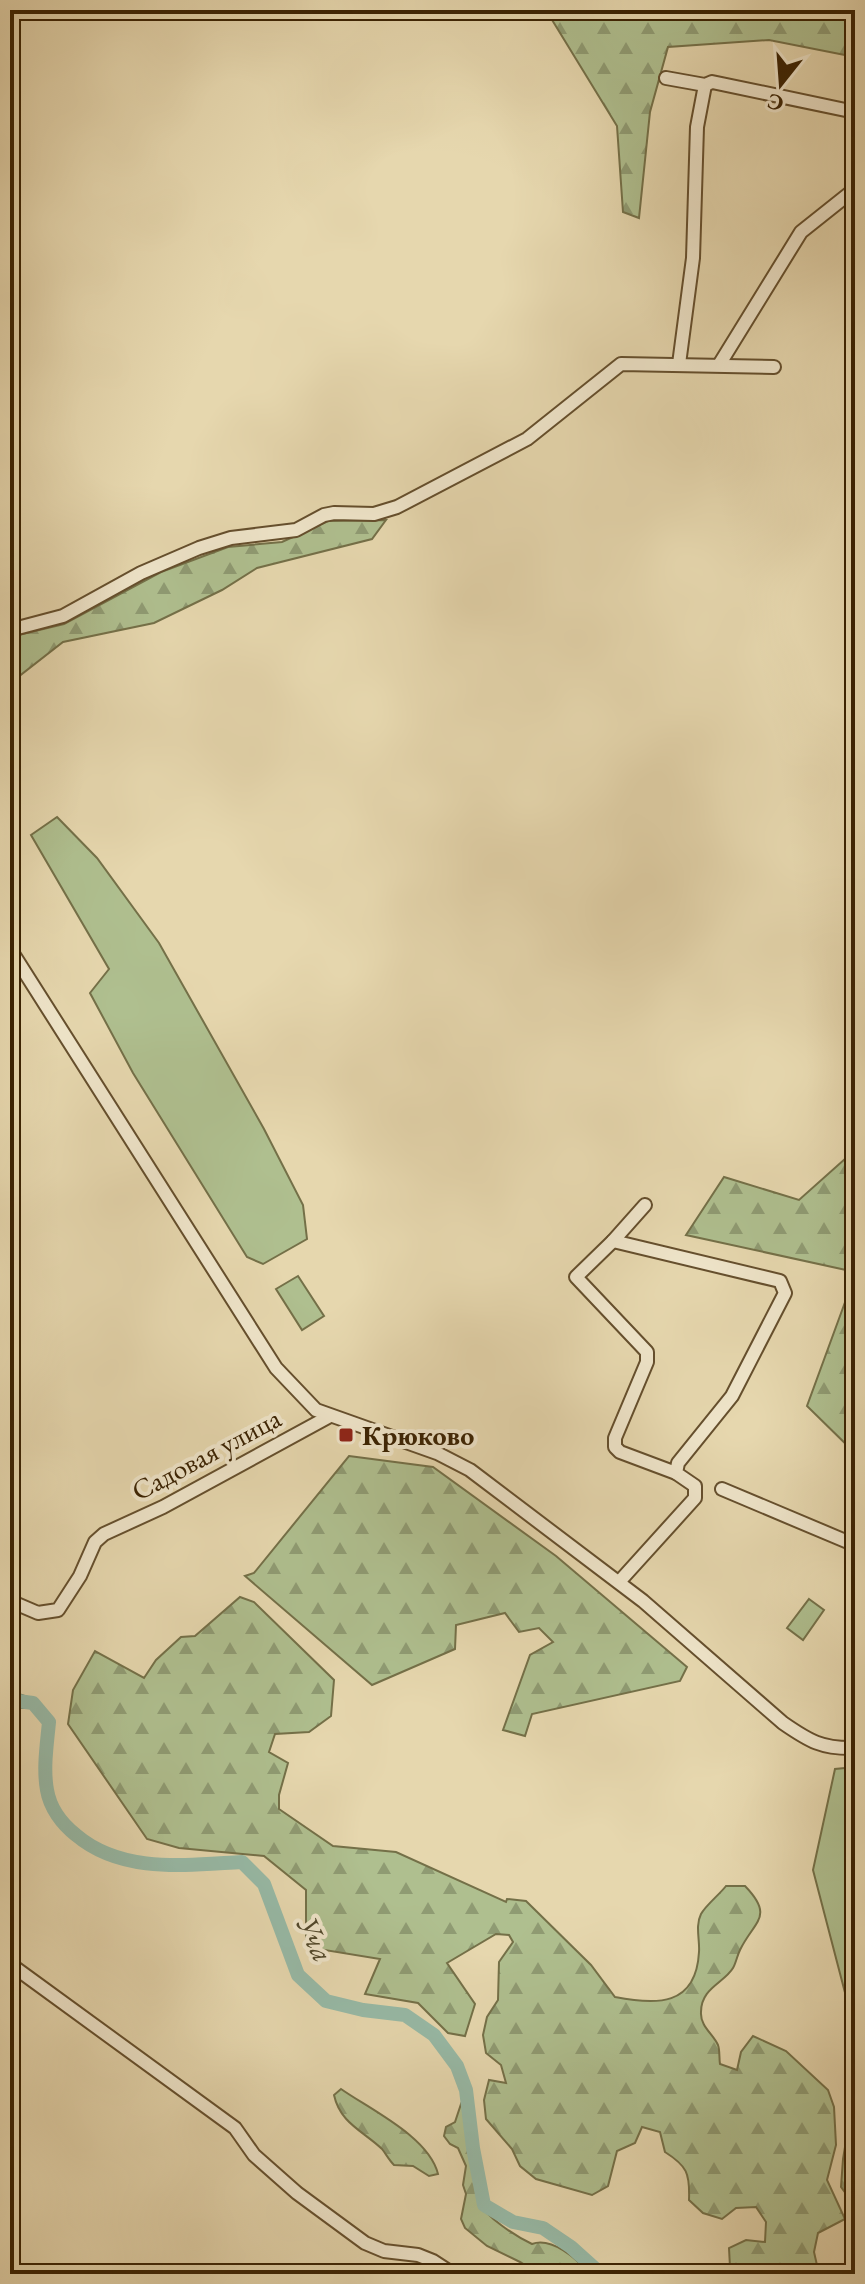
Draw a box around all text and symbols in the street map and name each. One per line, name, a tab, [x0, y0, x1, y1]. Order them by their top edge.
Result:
north arrow	[741, 44, 821, 124]
text: С	[764, 86, 787, 119]
street label: Садовая улица	[125, 1399, 288, 1508]
place label: Крюково	[362, 1417, 474, 1453]
marker: Крюково	[337, 1426, 355, 1444]
water label: Уча	[288, 1910, 343, 1968]

